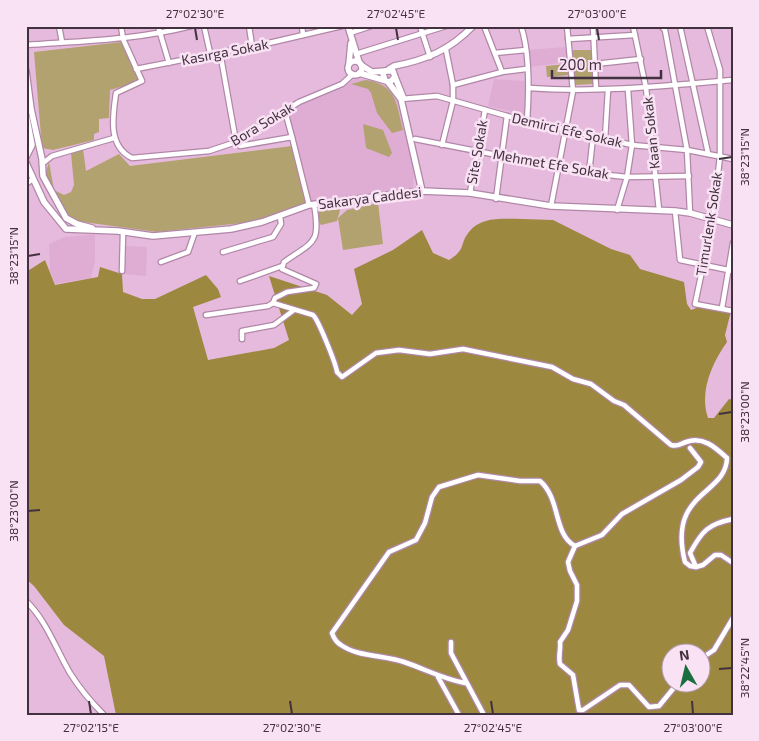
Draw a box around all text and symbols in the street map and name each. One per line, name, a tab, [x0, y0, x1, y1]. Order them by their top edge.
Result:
text: 27°02'30"E	[166, 6, 225, 20]
text: 27°02'45"E	[367, 6, 425, 20]
text: 27°03'00"E	[567, 6, 627, 20]
street label: Kasırga Sokak	[180, 35, 270, 68]
scale bar	[552, 48, 660, 80]
text: 200 m	[559, 55, 602, 73]
street label: Kaan Sokak	[638, 96, 663, 170]
street label: Bora Sokak	[227, 98, 296, 149]
street label: Demirci Efe Sokak	[510, 109, 624, 150]
street label: Site Sokak	[462, 118, 491, 185]
text: 38°23'15"N	[737, 128, 751, 186]
street label: Mehmet Efe Sokak	[492, 145, 610, 182]
street label: Timurlenk Sokak	[692, 171, 725, 277]
street label: Sakarya Caddesi	[317, 183, 423, 212]
text: 38°23'15"N	[6, 227, 20, 285]
text: 38°23'00"N	[737, 381, 751, 443]
text: 38°23'00"N	[6, 480, 20, 542]
text: 38°22'45"N	[737, 638, 751, 698]
north arrow	[662, 644, 712, 694]
text: N	[678, 646, 690, 664]
text: 27°02'15"E	[63, 720, 119, 734]
text: 27°02'30"E	[263, 720, 322, 734]
text: 27°02'45"E	[464, 720, 522, 734]
text: 27°03'00"E	[663, 720, 723, 734]

